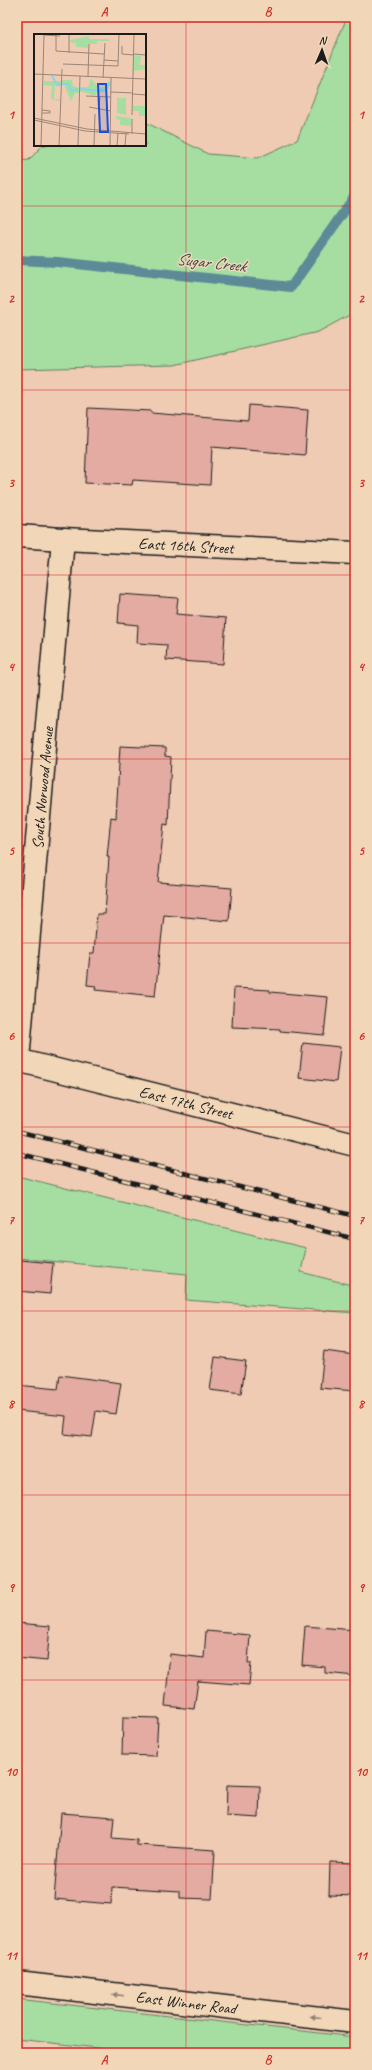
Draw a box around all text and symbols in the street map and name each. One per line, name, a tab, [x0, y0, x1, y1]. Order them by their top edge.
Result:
text: A	[101, 4, 109, 20]
text: B	[265, 4, 273, 20]
north arrow	[302, 30, 342, 70]
text: N	[319, 33, 328, 47]
inset map	[34, 34, 146, 146]
text: 1	[8, 107, 16, 123]
text: 1	[358, 107, 366, 123]
water label: Sugar Creek	[176, 248, 249, 277]
text: 2	[8, 291, 15, 307]
text: 2	[358, 291, 365, 307]
text: 3	[8, 475, 15, 491]
text: 3	[358, 475, 365, 491]
street label: East 16th Street	[138, 534, 236, 559]
text: 4	[8, 659, 16, 675]
text: 4	[358, 659, 366, 675]
street label: South Norwood Avenue	[28, 724, 58, 850]
text: 5	[8, 843, 15, 859]
text: 5	[358, 843, 365, 859]
text: 6	[8, 1028, 15, 1044]
text: 6	[358, 1028, 365, 1044]
street label: East 17th Street	[137, 1082, 236, 1125]
text: 7	[8, 1212, 15, 1228]
text: 7	[358, 1212, 365, 1228]
text: 8	[8, 1396, 16, 1412]
text: 8	[358, 1396, 366, 1412]
text: 9	[8, 1580, 15, 1596]
text: 9	[358, 1580, 365, 1596]
text: 10	[5, 1764, 18, 1780]
text: 10	[355, 1764, 368, 1780]
text: 11	[5, 1948, 19, 1964]
text: 11	[355, 1948, 369, 1964]
street label: East Winner Road	[135, 1987, 240, 2019]
one-way arrow	[111, 1991, 124, 1998]
one-way arrow	[310, 2014, 322, 2021]
text: A	[101, 2052, 109, 2068]
text: B	[265, 2052, 273, 2068]

